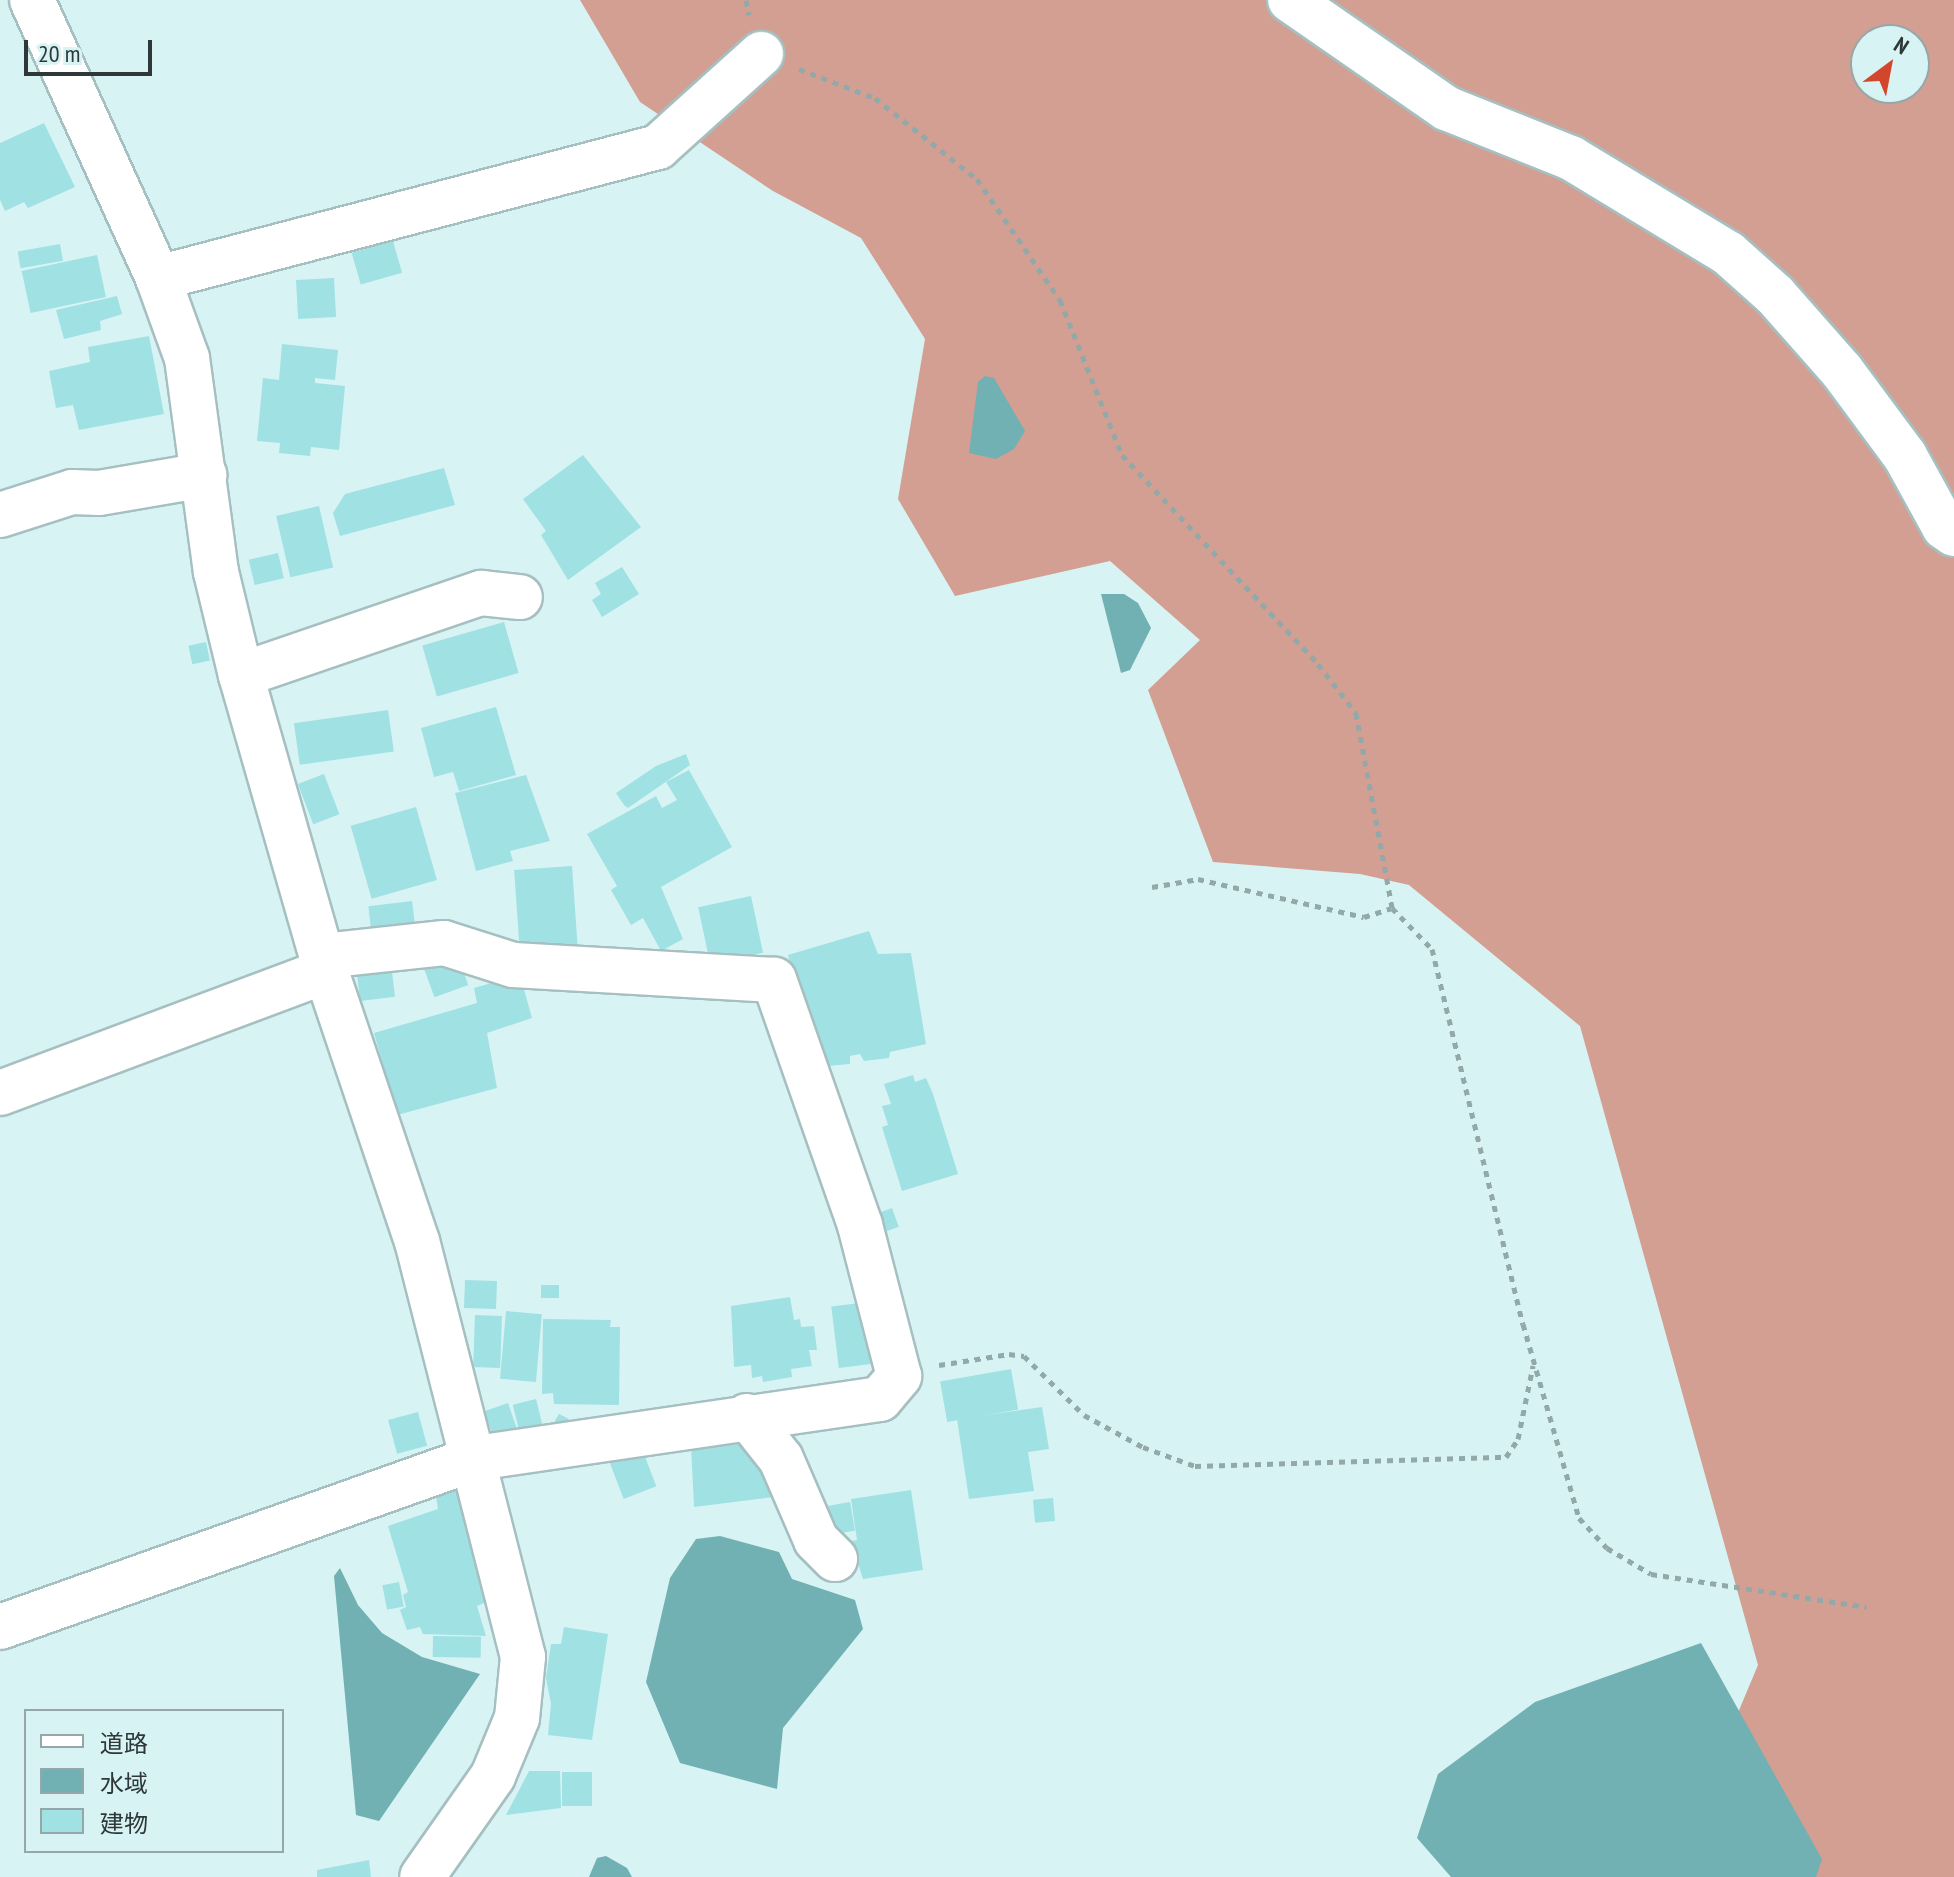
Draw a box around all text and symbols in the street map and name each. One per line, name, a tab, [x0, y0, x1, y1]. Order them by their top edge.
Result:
scale bar	[28, 24, 156, 74]
north arrow	[1850, 24, 1930, 104]
text: N	[1889, 30, 1914, 60]
text: 20 m	[38, 38, 80, 69]
legend	[24, 1709, 284, 1853]
text: 道路	[100, 1728, 148, 1759]
text: 水域	[100, 1768, 148, 1799]
text: 建物	[100, 1808, 148, 1839]

